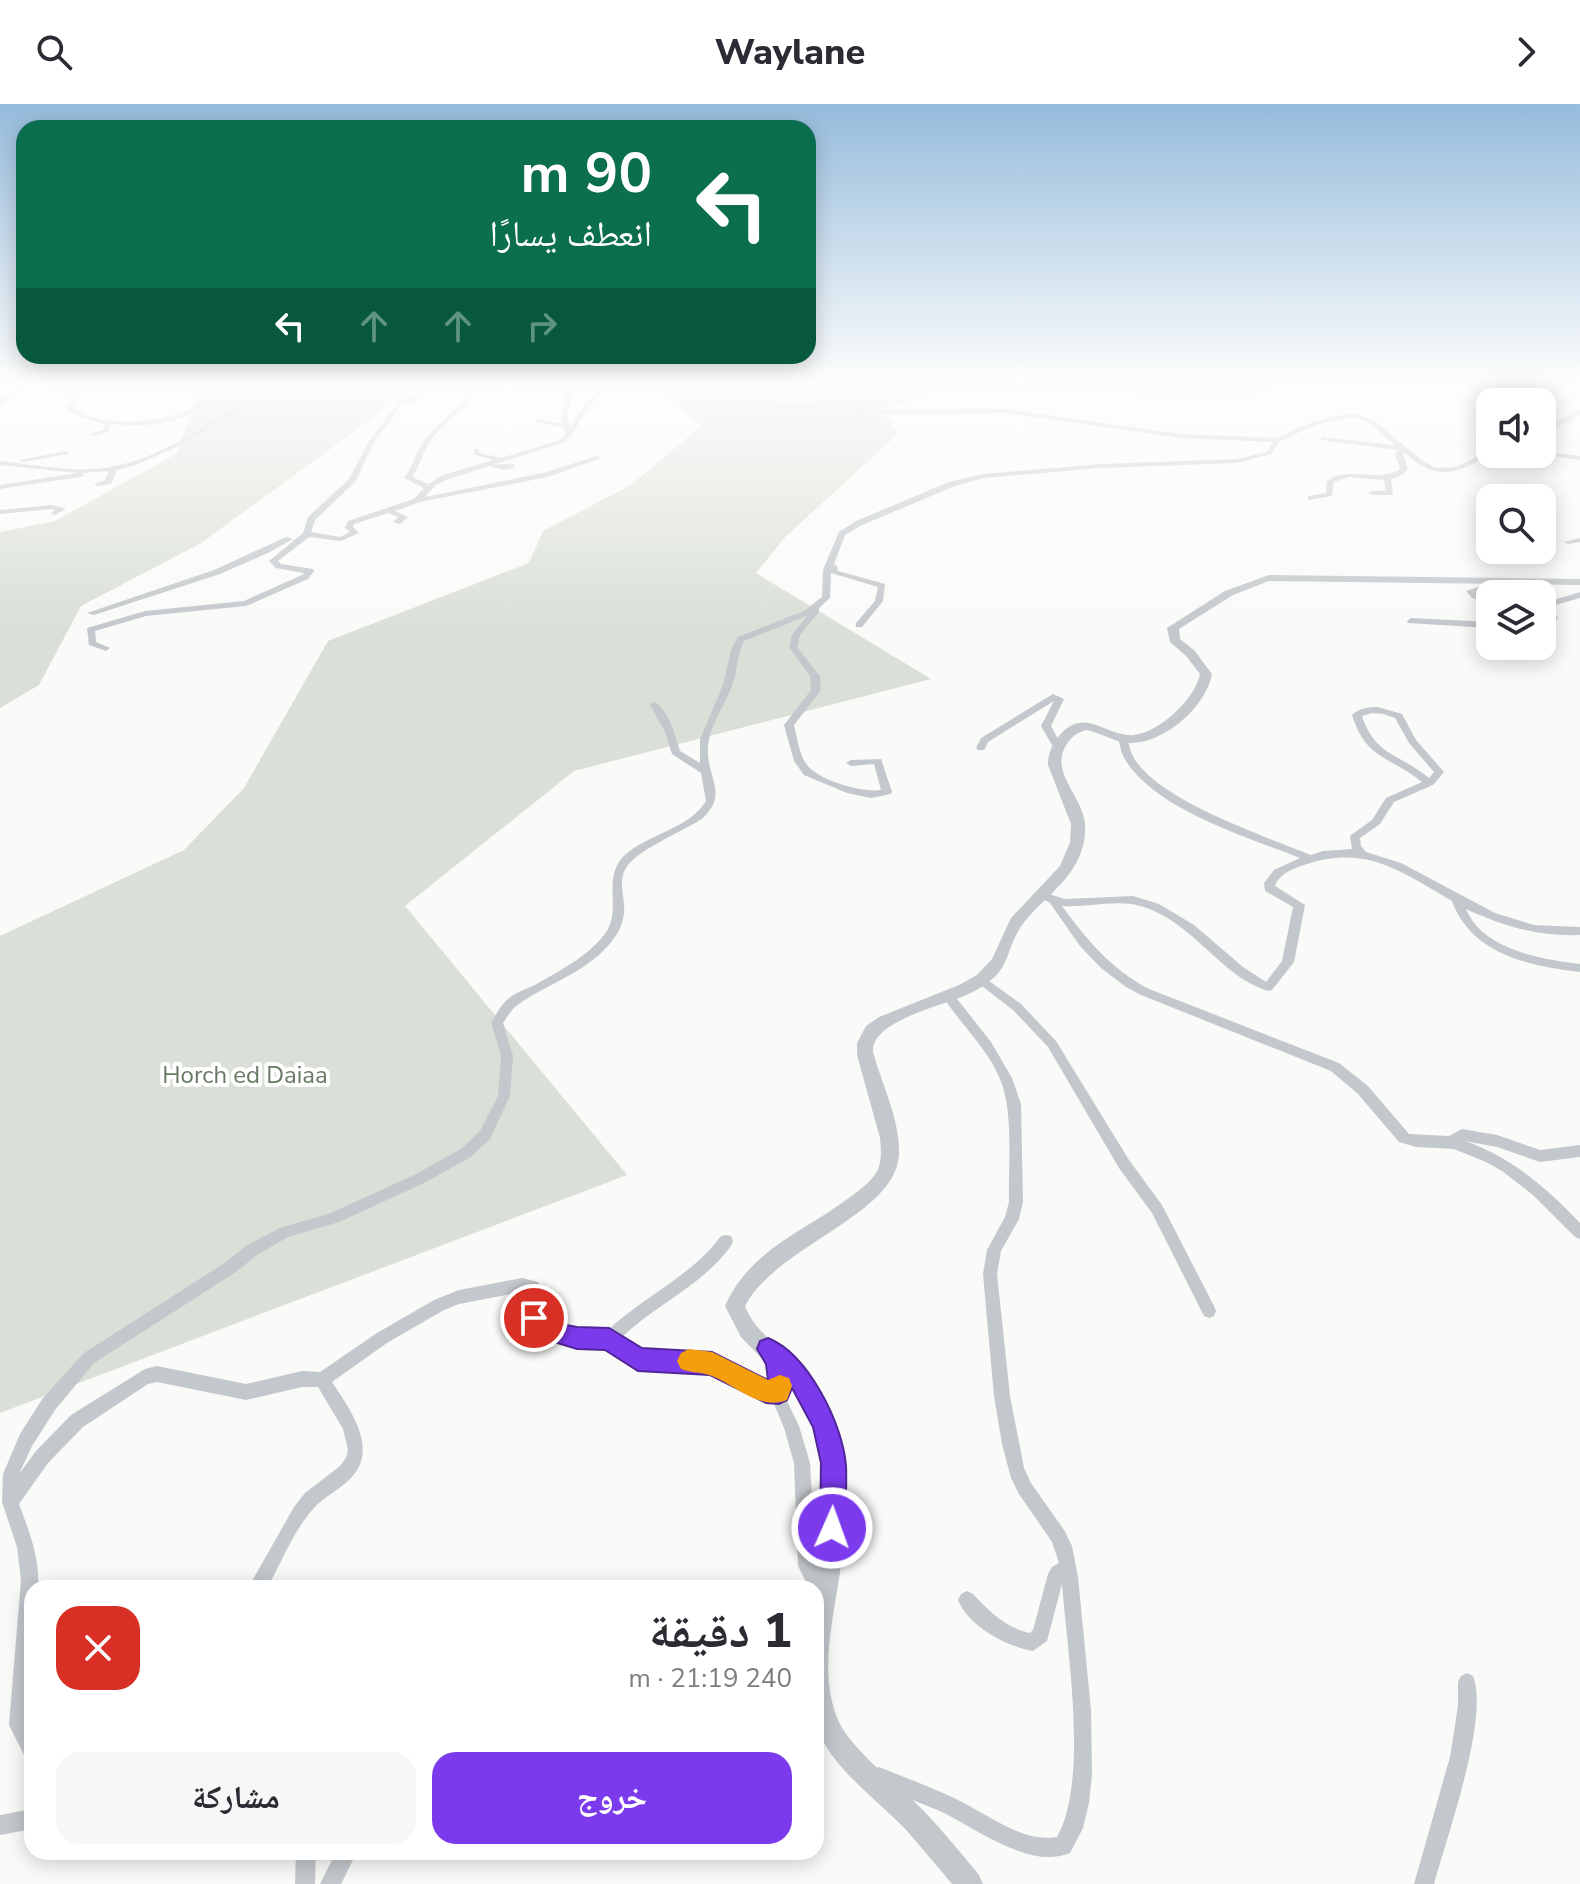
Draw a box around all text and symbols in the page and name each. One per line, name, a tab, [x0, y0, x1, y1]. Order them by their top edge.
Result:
text: Waylane	[715, 28, 865, 77]
icon: search	[32, 30, 76, 74]
icon: forward	[1504, 30, 1548, 74]
text: 90 m	[521, 135, 652, 212]
icon: left	[680, 152, 784, 256]
text: انعطف يسارًا	[490, 210, 652, 259]
icon: left	[268, 304, 312, 348]
icon: ahead	[352, 304, 396, 348]
icon: ahead	[436, 304, 480, 348]
icon: right	[520, 304, 564, 348]
map controls	[1476, 388, 1556, 660]
button: sound	[1476, 388, 1556, 468]
button: search	[1476, 484, 1556, 564]
button: layers	[1476, 580, 1556, 660]
park label: Horch ed Daiaa	[162, 1059, 328, 1091]
pin	[500, 1284, 568, 1352]
icon: arrive	[512, 1296, 556, 1340]
position arrow	[790, 1486, 874, 1570]
text: 1 دقيقة	[649, 1598, 792, 1664]
button: close	[56, 1606, 140, 1690]
text: 240 m · 21:19	[629, 1661, 792, 1696]
button: مشاركة	[56, 1752, 416, 1844]
button: خروج	[432, 1752, 792, 1844]

